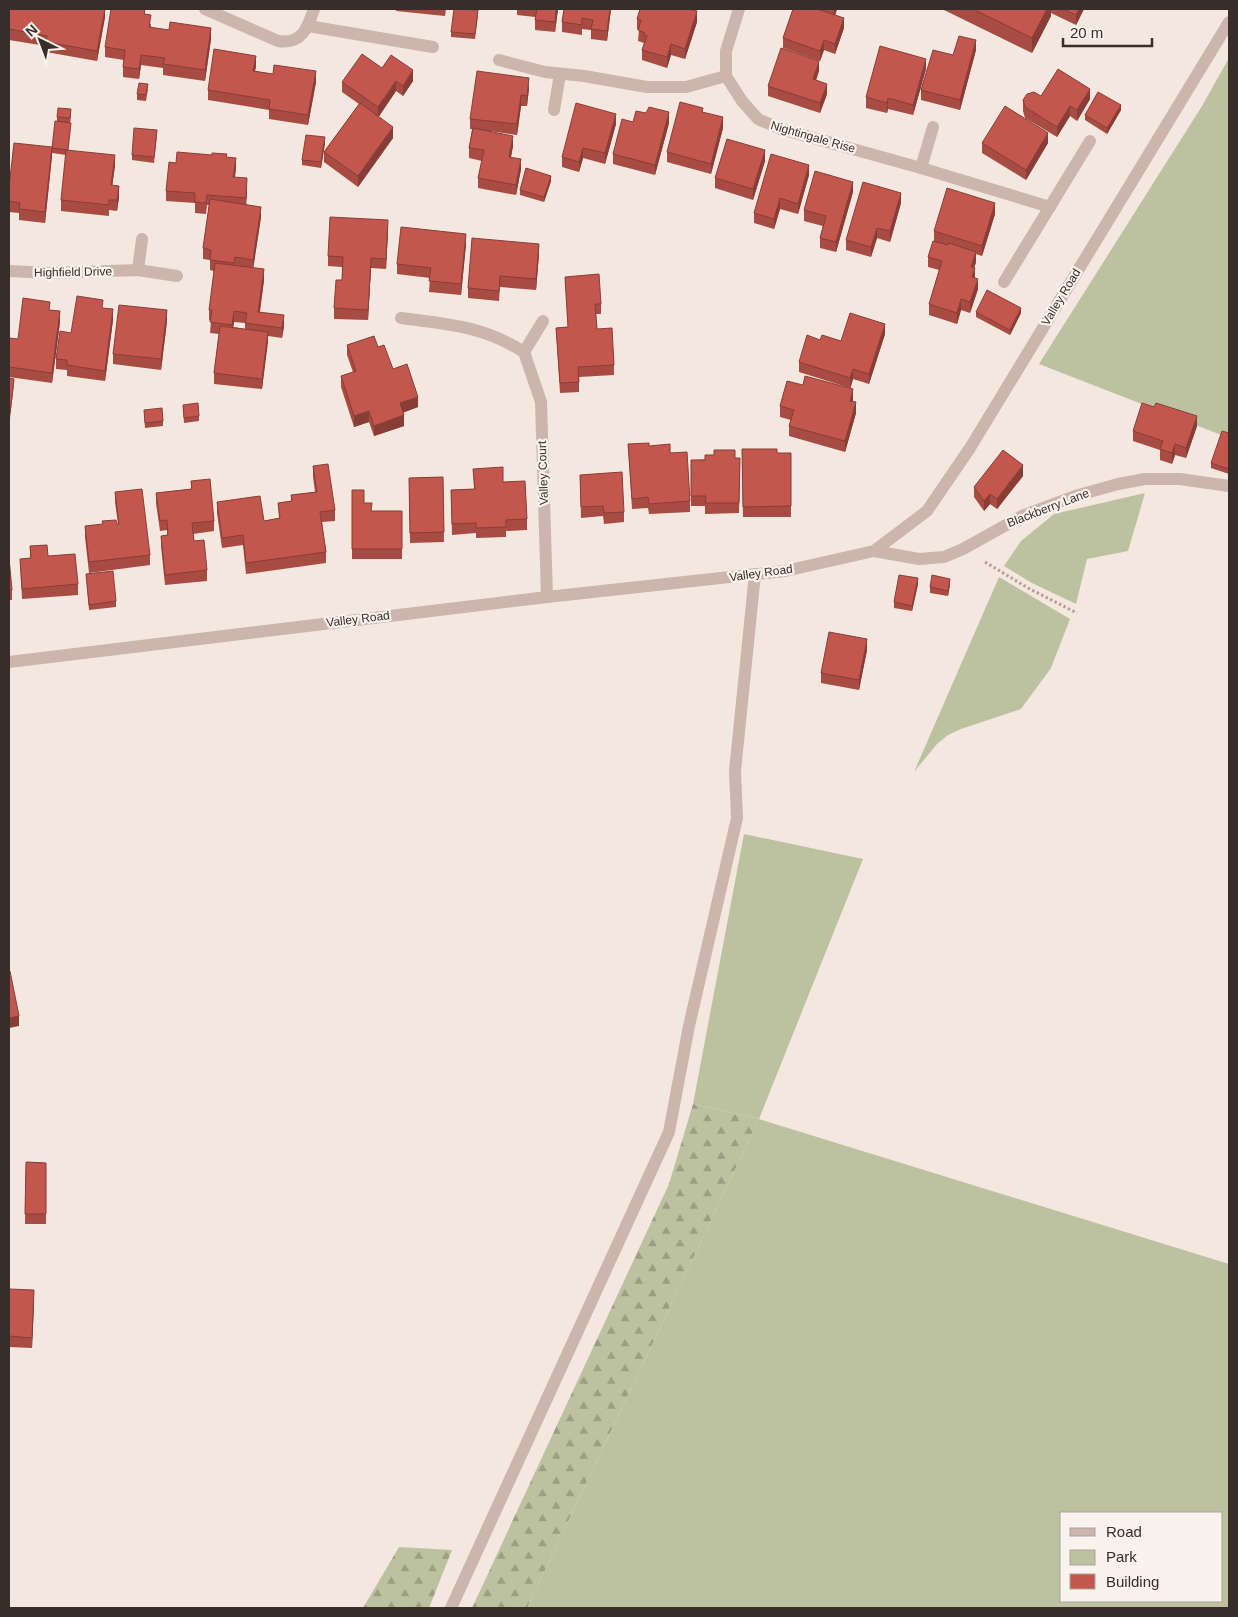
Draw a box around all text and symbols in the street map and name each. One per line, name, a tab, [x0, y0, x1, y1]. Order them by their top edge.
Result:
north arrow	[15, 15, 65, 65]
scale bar	[1063, 15, 1152, 47]
text: N	[22, 21, 40, 40]
text: 20 m	[1070, 24, 1103, 41]
street label: Nightingale Rise	[769, 118, 857, 156]
street label: Highfield Drive	[34, 264, 112, 280]
street label: Valley Road	[1039, 266, 1083, 328]
street label: Valley Court	[535, 440, 551, 505]
street label: Blackberry Lane	[1005, 486, 1091, 530]
street label: Valley Road	[728, 562, 794, 584]
street label: Valley Road	[325, 608, 391, 630]
legend	[1060, 1512, 1223, 1602]
text: Road	[1106, 1523, 1142, 1540]
text: Park	[1106, 1548, 1137, 1565]
text: Building	[1106, 1573, 1159, 1590]

